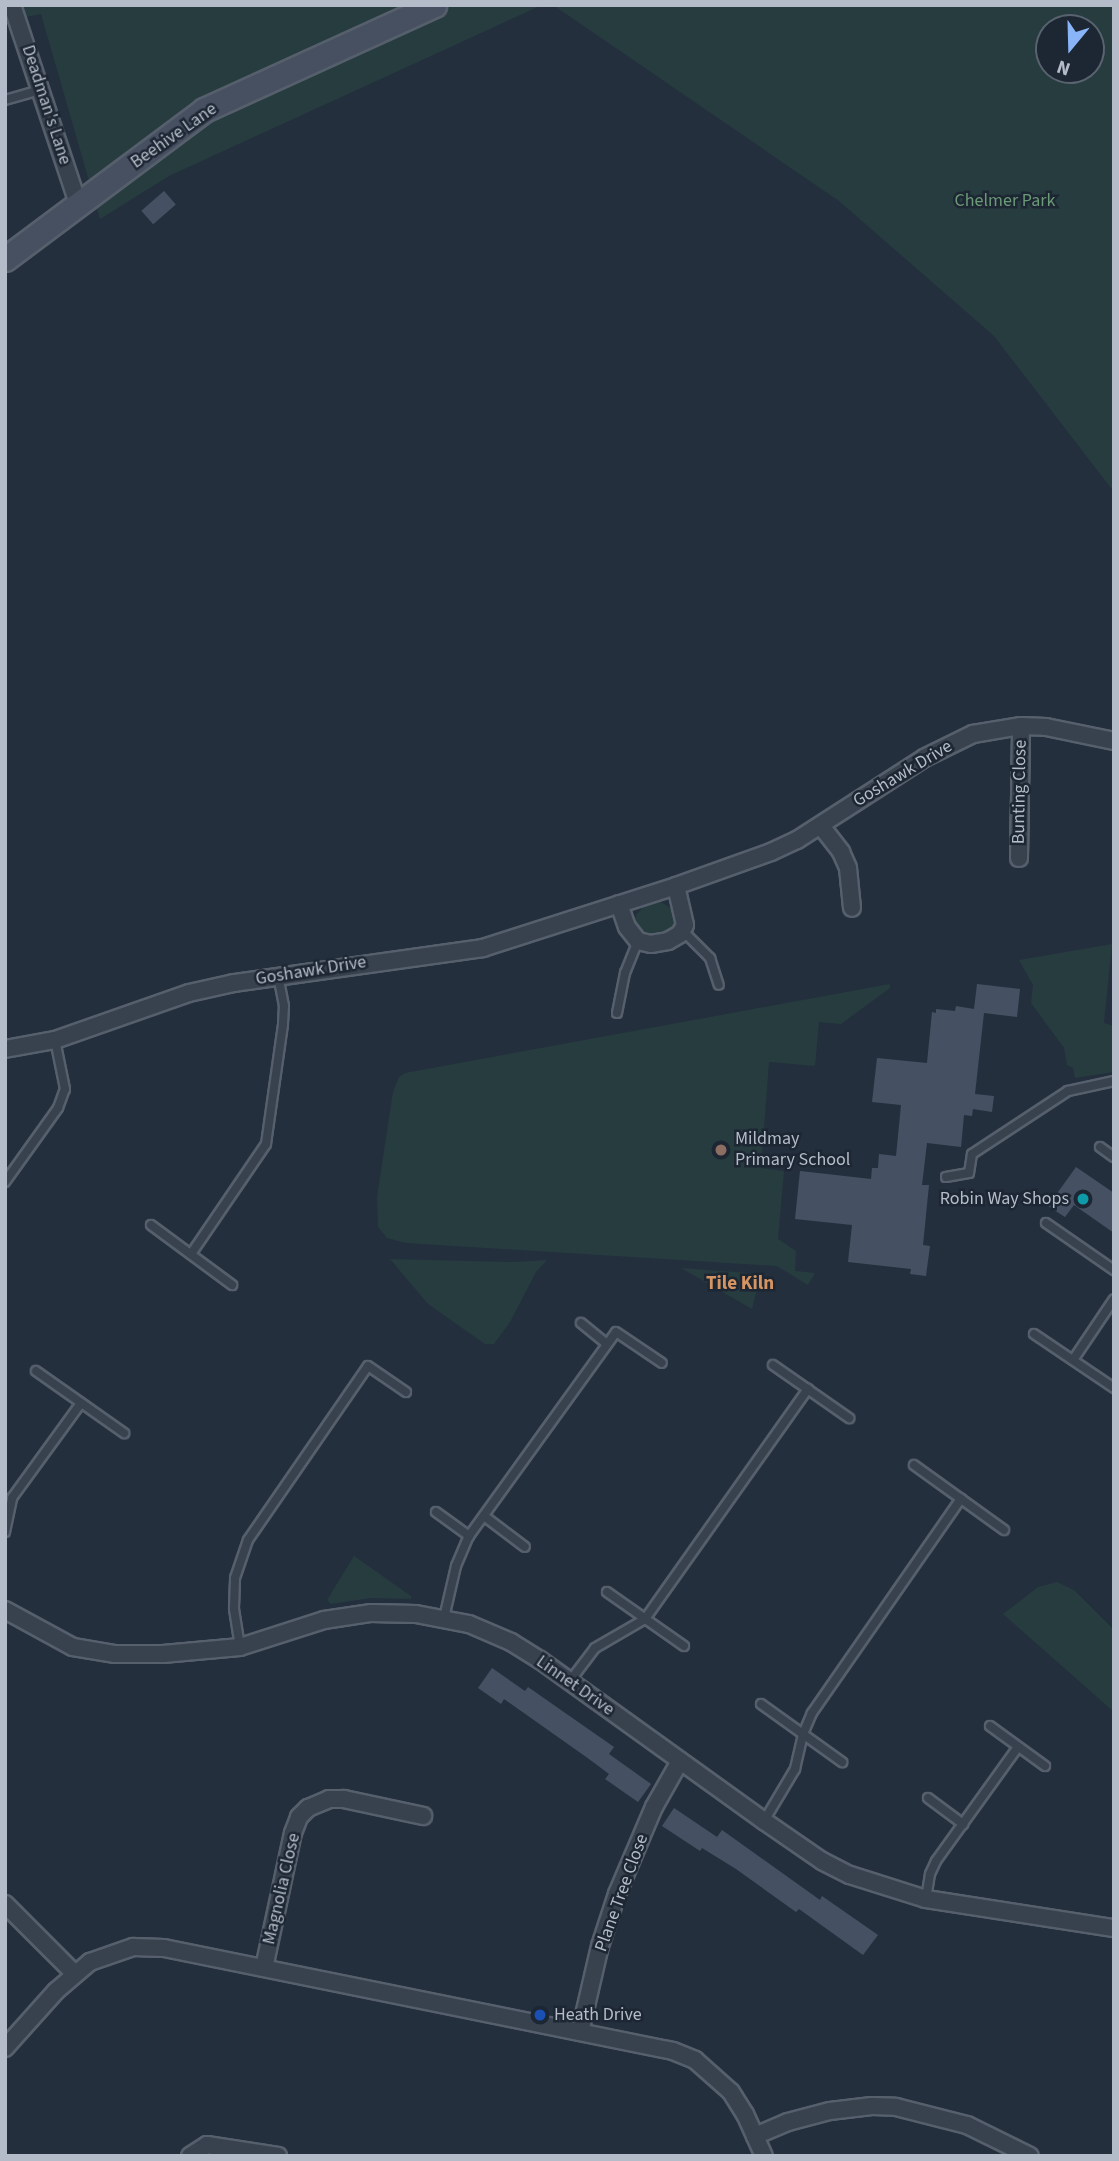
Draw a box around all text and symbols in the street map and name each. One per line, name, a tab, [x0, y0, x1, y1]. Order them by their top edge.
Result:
north arrow	[1035, 14, 1105, 84]
street label: Deadman's Lane	[16, 42, 76, 168]
text: N	[1053, 53, 1074, 82]
street label: Beehive Lane	[127, 98, 221, 174]
park label: Chelmer Park	[955, 190, 1055, 212]
street label: Goshawk Drive	[850, 736, 956, 812]
street label: Bunting Close	[1008, 740, 1032, 844]
street label: Goshawk Drive	[254, 952, 368, 990]
place label: Mildmay Primary School	[735, 1129, 850, 1172]
marker: Mildmay Primary School	[713, 1142, 729, 1158]
place label: Robin Way Shops	[940, 1188, 1069, 1210]
marker: Robin Way Shops	[1075, 1191, 1091, 1207]
district label: Tile Kiln	[706, 1273, 774, 1295]
street label: Linnet Drive	[532, 1651, 618, 1721]
street label: Magnolia Close	[259, 1831, 305, 1947]
street label: Plane Tree Close	[591, 1831, 653, 1955]
place label: Heath Drive	[554, 2004, 642, 2026]
marker: Heath Drive	[532, 2007, 548, 2023]

